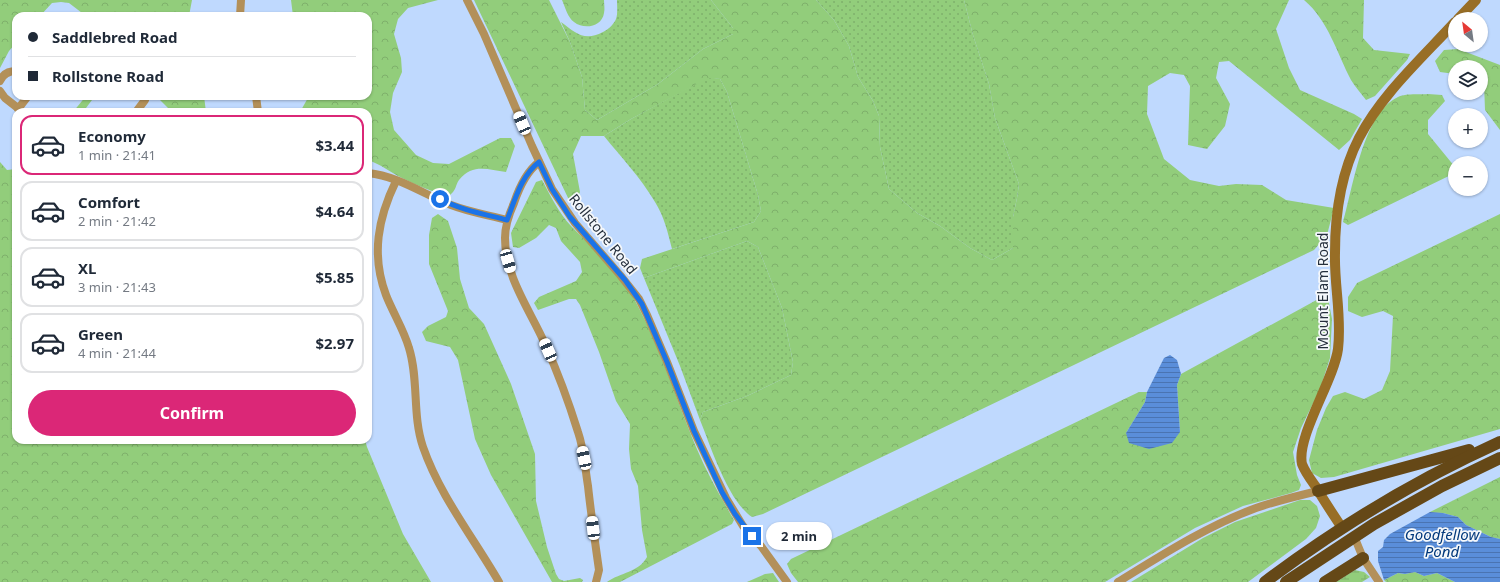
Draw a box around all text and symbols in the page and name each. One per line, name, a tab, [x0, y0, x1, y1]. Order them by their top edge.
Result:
north arrow	[1448, 12, 1488, 52]
map controls	[1448, 12, 1488, 196]
text: Saddlebred Road	[52, 27, 178, 47]
button: layers	[1448, 60, 1488, 100]
text: Rollstone Road	[52, 66, 164, 86]
button: +	[1448, 108, 1488, 148]
car	[512, 110, 532, 136]
text: Economy	[78, 126, 146, 146]
icon: car	[30, 127, 66, 163]
text: $3.44	[315, 135, 354, 155]
text: 1 min · 21:41	[78, 146, 156, 164]
button: −	[1448, 156, 1488, 196]
street label: Rollstone Road	[565, 189, 642, 278]
route start	[431, 190, 449, 208]
text: Comfort	[78, 192, 140, 212]
icon: car	[30, 193, 66, 229]
text: $4.64	[315, 201, 354, 221]
text: 2 min · 21:42	[78, 212, 156, 230]
street label: Mount Elam Road	[1313, 233, 1332, 349]
car	[499, 248, 517, 274]
text: XL	[78, 258, 96, 278]
icon: car	[30, 259, 66, 295]
text: $5.85	[315, 267, 354, 287]
text: 3 min · 21:43	[78, 278, 156, 296]
text: Green	[78, 324, 123, 344]
icon: car	[30, 325, 66, 361]
text: $2.97	[315, 333, 354, 353]
car	[538, 337, 558, 363]
text: 4 min · 21:44	[78, 344, 156, 362]
button: Confirm	[28, 390, 356, 436]
car	[576, 445, 592, 471]
car	[586, 515, 600, 541]
callout: 2 min	[766, 522, 832, 550]
water label: Goodfellow Pond	[1405, 524, 1481, 561]
route end	[743, 527, 761, 545]
text: 2 min	[781, 527, 817, 545]

